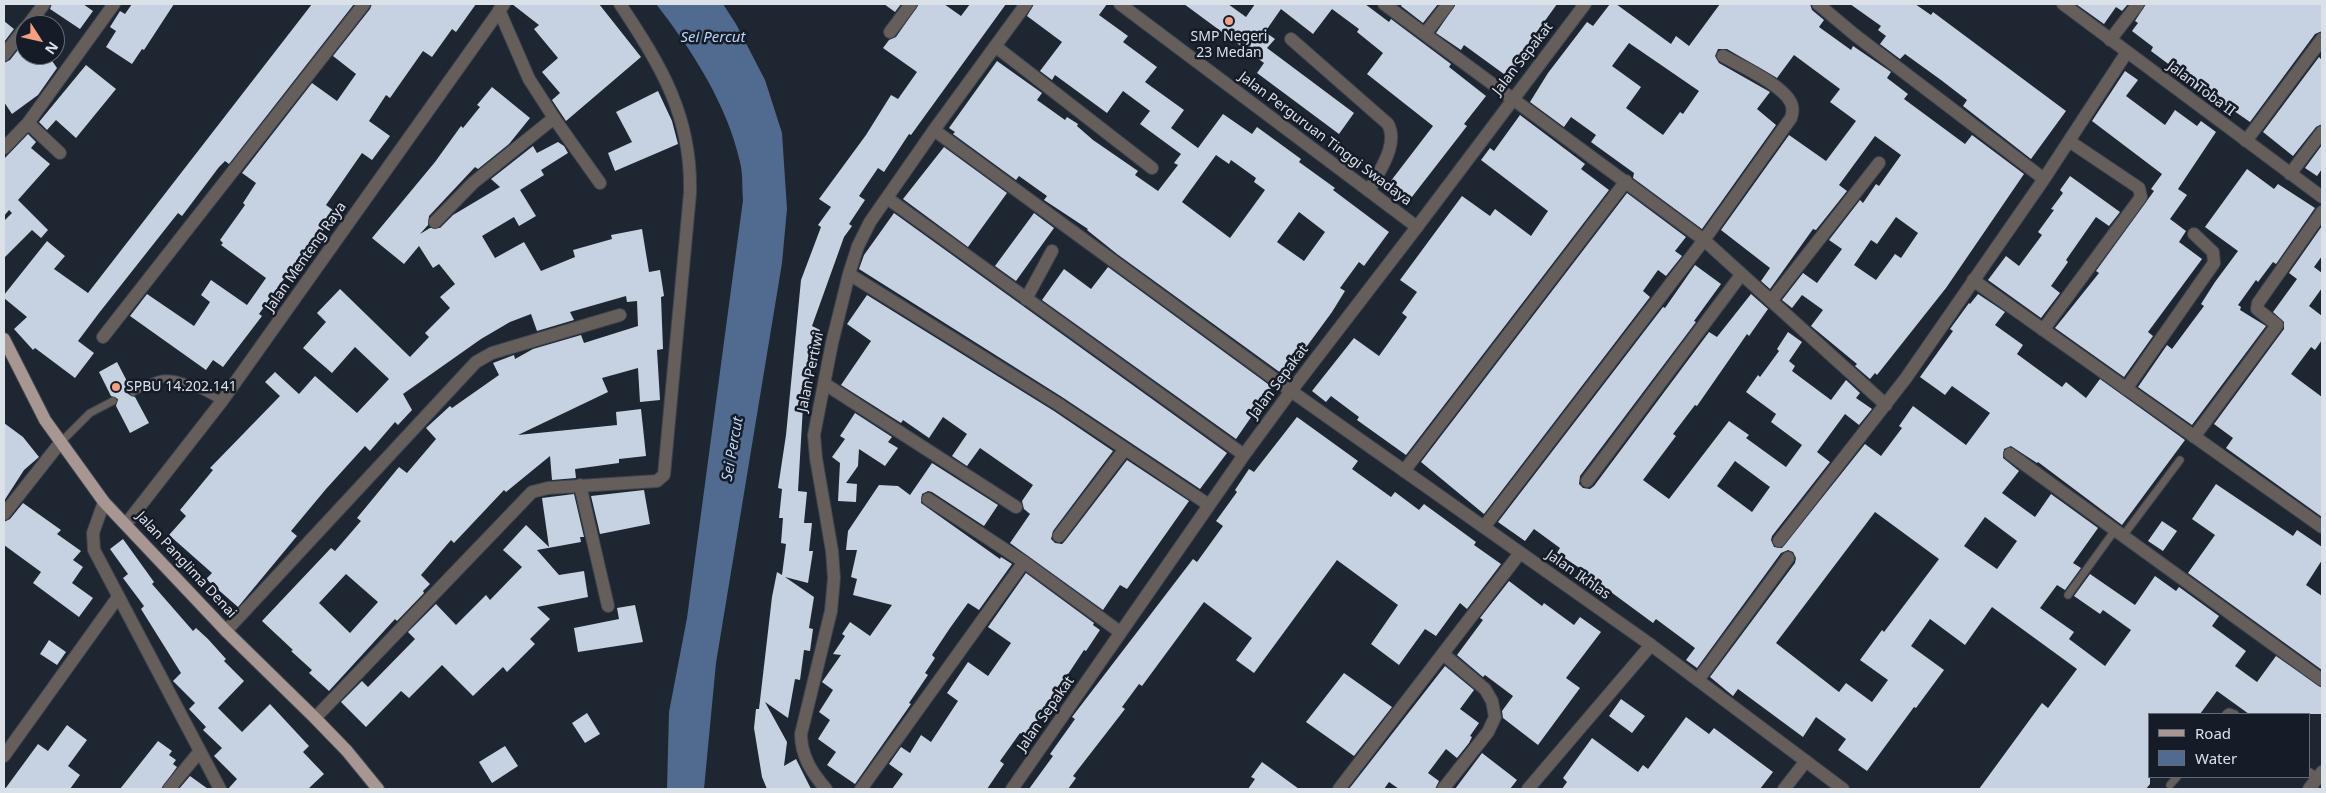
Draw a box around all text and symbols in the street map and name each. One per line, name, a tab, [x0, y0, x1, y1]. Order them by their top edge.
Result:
north arrow	[15, 15, 65, 65]
marker: SMP Negeri 23 Medan	[1223, 15, 1235, 27]
street label: Jalan Sepakat	[1489, 19, 1557, 99]
water label: Sei Percut	[681, 29, 745, 47]
place label: SMP Negeri 23 Medan	[1191, 29, 1267, 62]
text: N	[41, 38, 63, 58]
street label: Jalan Toba II	[2164, 58, 2238, 120]
street label: Jalan Perguruan Tinggi Swadaya	[1235, 69, 1415, 209]
street label: Jalan Menteng Raya	[262, 199, 350, 315]
street label: Jalan Pertiwi	[794, 331, 828, 413]
street label: Jalan Sepakat	[1246, 342, 1312, 422]
place label: SPBU 14.202.141	[126, 379, 237, 395]
marker: SPBU 14.202.141	[110, 381, 122, 393]
water label: Sei Percut	[718, 415, 748, 483]
street label: Jalan Panglima Denai	[132, 508, 240, 622]
street label: Jalan Ikhlas	[1543, 547, 1613, 603]
street label: Jalan Sepakat	[1014, 673, 1078, 755]
legend	[2148, 713, 2311, 778]
text: Road	[2195, 723, 2231, 743]
text: Water	[2195, 748, 2237, 768]

